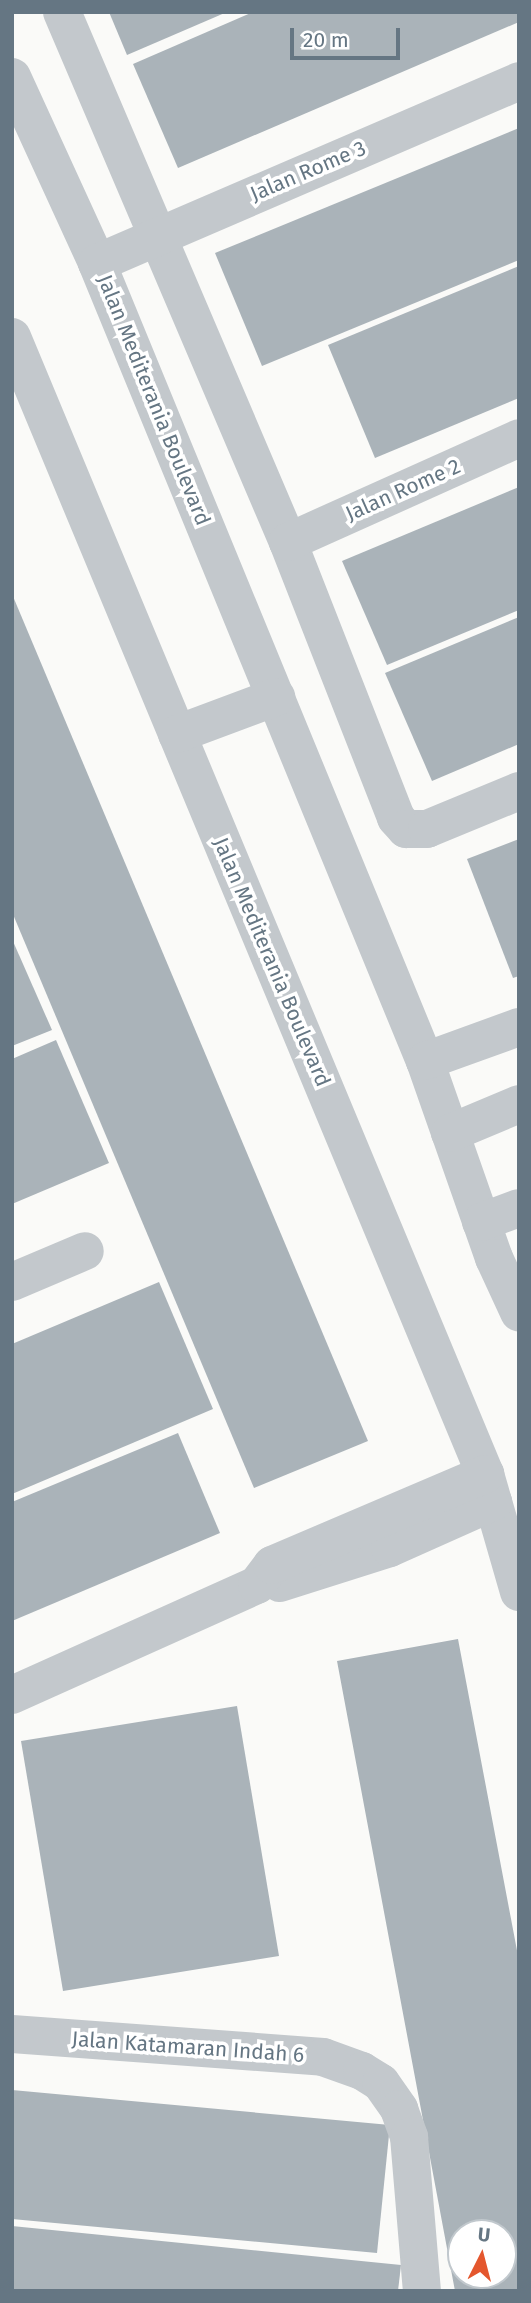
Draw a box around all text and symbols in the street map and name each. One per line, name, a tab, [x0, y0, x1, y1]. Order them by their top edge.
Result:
scale bar	[293, 14, 403, 58]
text: 20 m	[303, 27, 349, 53]
street label: Jalan Rome 3	[246, 135, 370, 207]
street label: Jalan Mediterania Boulevard	[92, 271, 216, 529]
street label: Jalan Rome 2	[342, 453, 464, 527]
street label: Jalan Mediterania Boulevard	[208, 834, 336, 1090]
street label: Jalan Katamaran Indah 6	[71, 2026, 305, 2068]
north arrow	[447, 2219, 517, 2289]
text: U	[477, 2223, 491, 2247]

